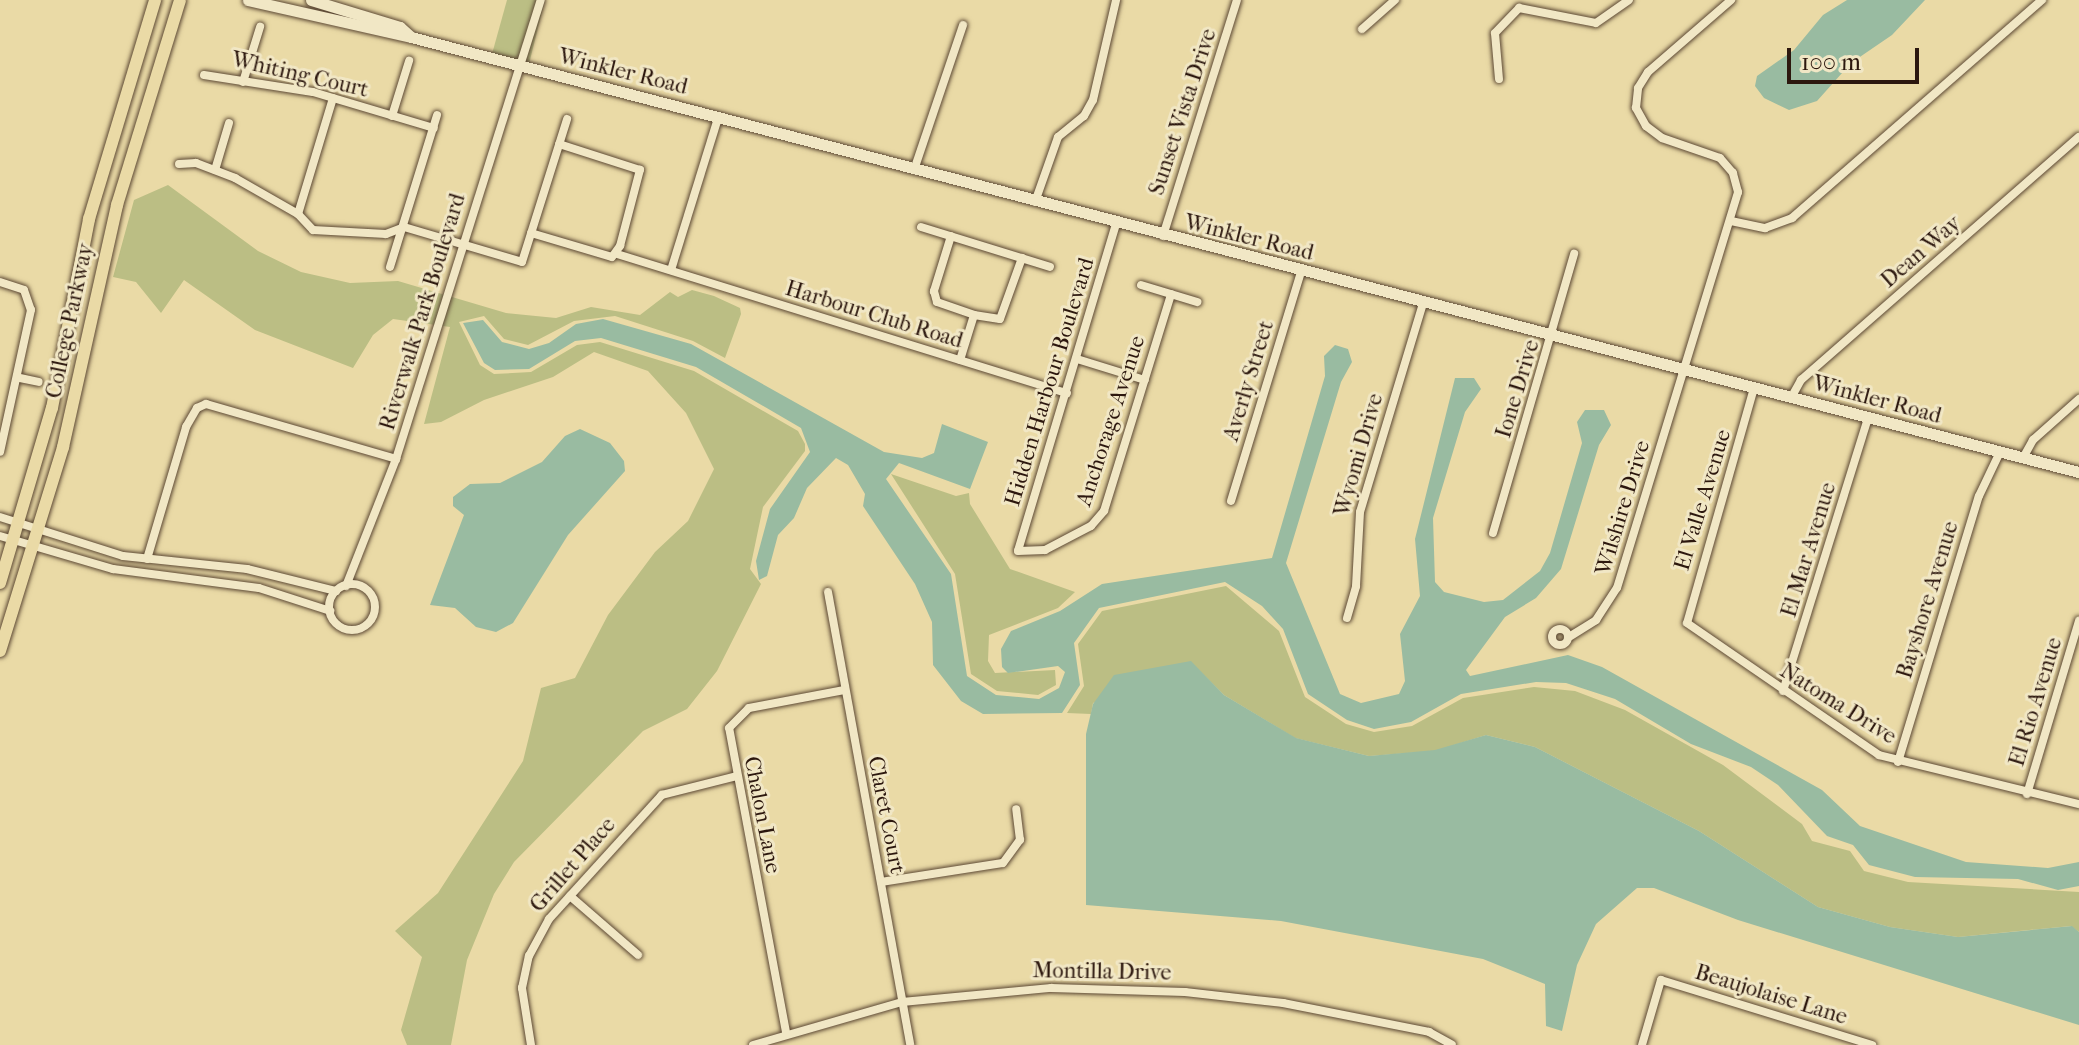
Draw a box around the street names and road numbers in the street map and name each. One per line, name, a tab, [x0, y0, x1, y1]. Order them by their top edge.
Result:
street label: Sunset Vista Drive	[1144, 25, 1222, 199]
street label: Winkler Road	[556, 43, 690, 101]
street label: Whiting Court	[229, 46, 371, 104]
street label: Riverwalk Park Boulevard	[374, 190, 472, 434]
street label: Winkler Road	[1182, 209, 1316, 267]
street label: Dean Way	[1876, 210, 1966, 294]
street label: College Parkway	[41, 241, 99, 401]
street label: Hidden Harbour Boulevard	[1000, 255, 1100, 509]
street label: Harbour Club Road	[782, 275, 966, 355]
street label: Averly Street	[1218, 318, 1280, 444]
street label: Anchorage Avenue	[1071, 332, 1151, 510]
street label: Ione Drive	[1491, 337, 1545, 441]
street label: Winkler Road	[1810, 370, 1944, 430]
street label: Wyomi Drive	[1329, 390, 1389, 520]
street label: El Valle Avenue	[1669, 426, 1737, 574]
street label: Wilshire Drive	[1590, 437, 1656, 579]
street label: El Mar Avenue	[1776, 479, 1842, 621]
street label: Bayshore Avenue	[1892, 518, 1964, 682]
street label: El Rio Avenue	[2004, 634, 2068, 770]
street label: Natoma Drive	[1775, 658, 1901, 750]
street label: Chalon Lane	[738, 754, 786, 876]
street label: Claret Court	[862, 754, 910, 876]
street label: Grillet Place	[525, 812, 621, 918]
street label: Montilla Drive	[1032, 958, 1172, 986]
street label: Beaujolaise Lane	[1692, 959, 1850, 1031]

